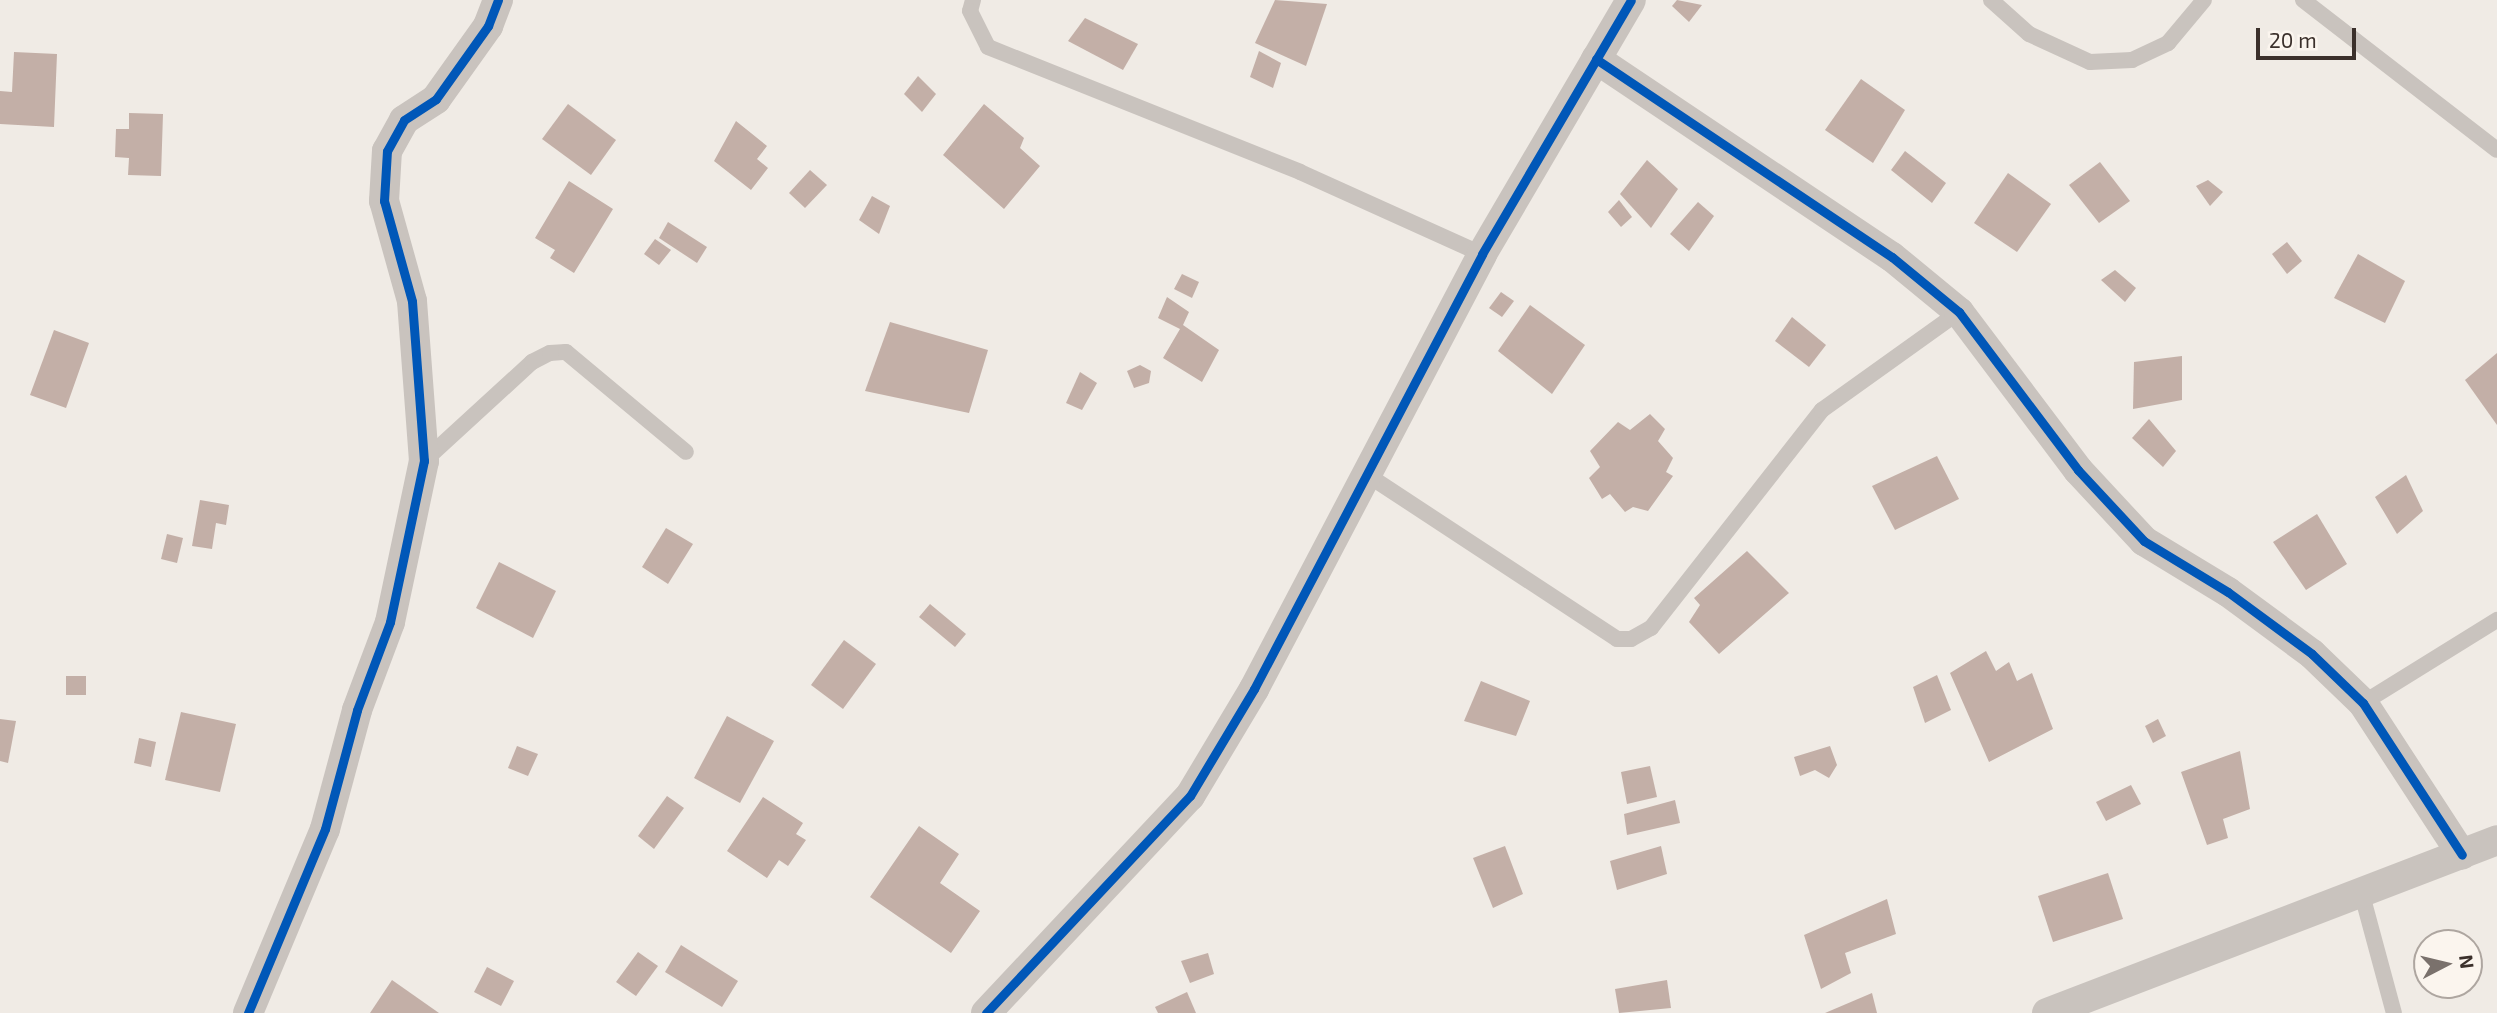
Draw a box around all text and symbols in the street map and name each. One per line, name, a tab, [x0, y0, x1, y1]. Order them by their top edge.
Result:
scale bar	[2259, 14, 2359, 58]
text: 20 m	[2269, 27, 2317, 52]
north arrow	[2413, 929, 2483, 999]
text: N	[2455, 953, 2480, 970]

